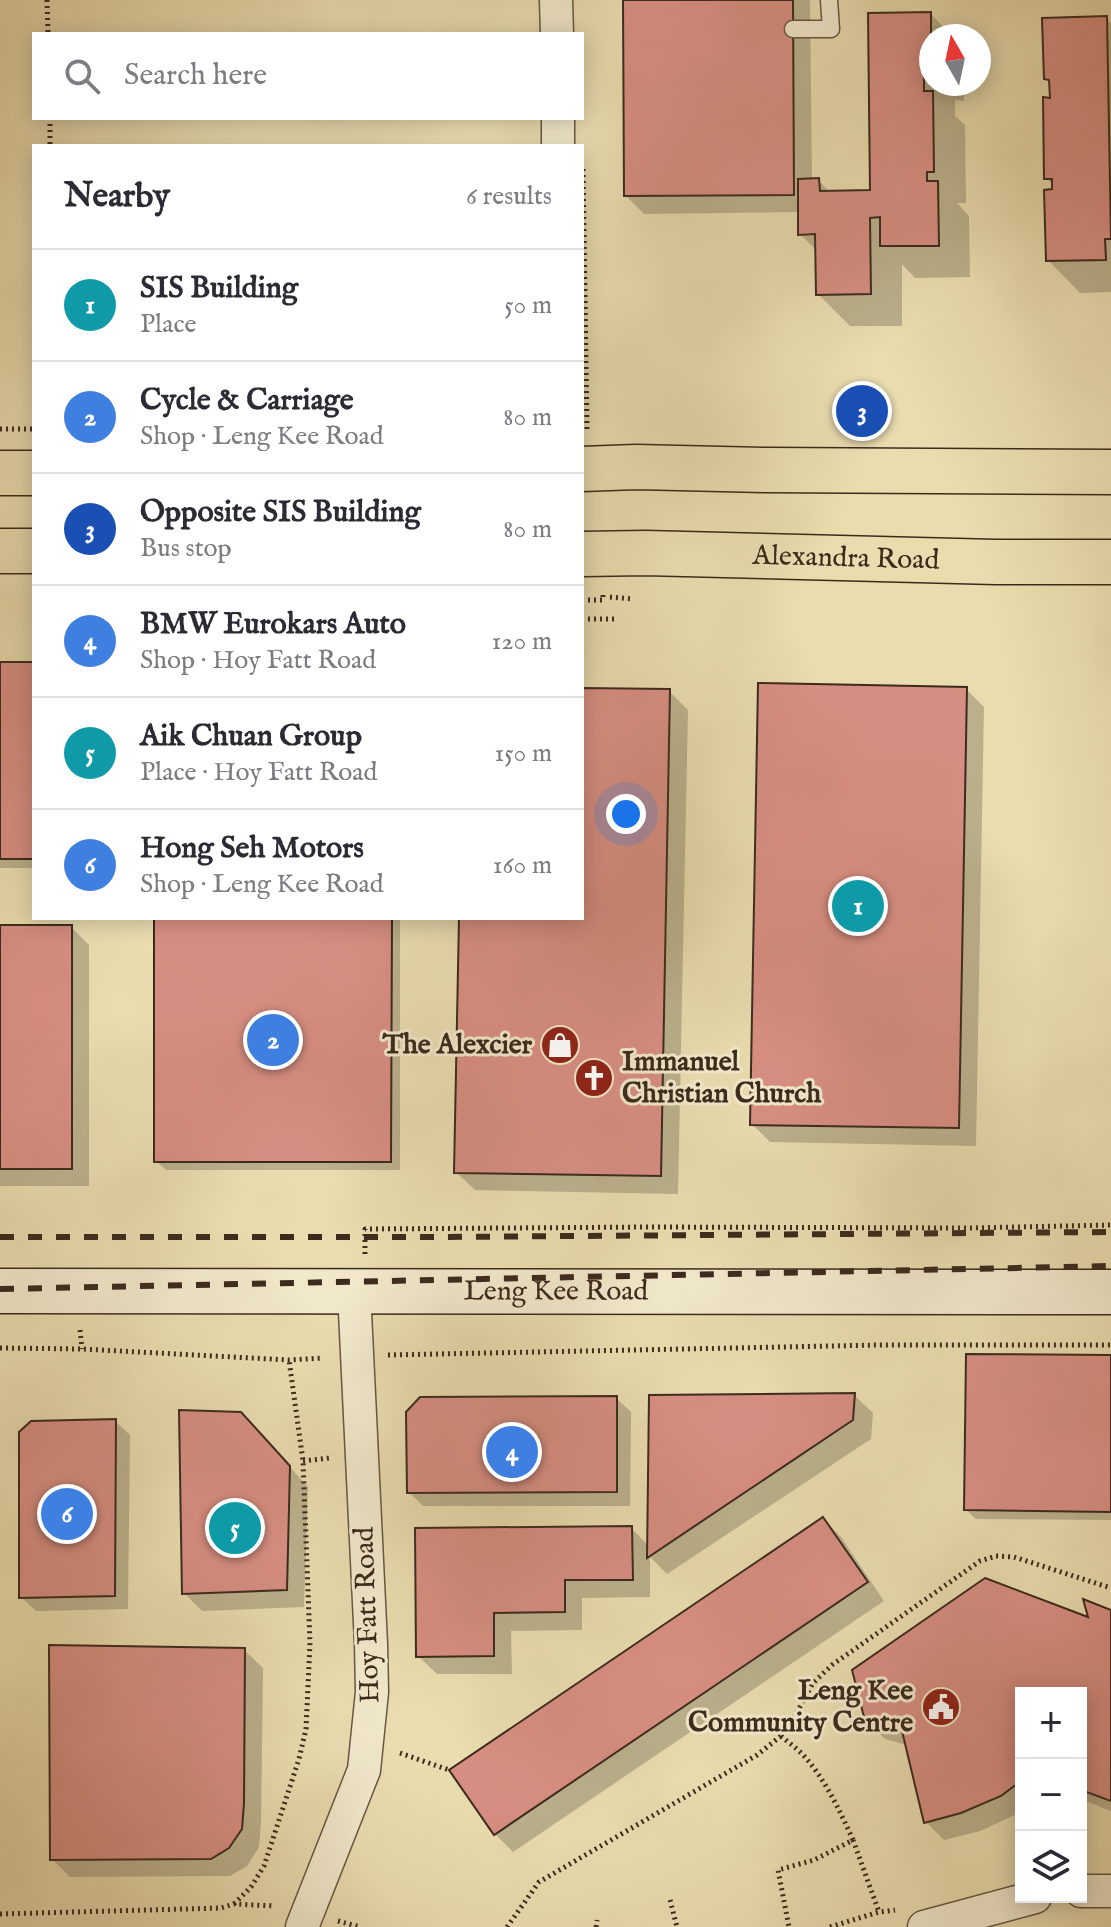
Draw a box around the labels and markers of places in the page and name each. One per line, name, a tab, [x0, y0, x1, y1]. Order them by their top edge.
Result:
pin: 3	[836, 381, 888, 441]
pin: 1	[832, 876, 884, 936]
pin: 2	[247, 1010, 299, 1070]
shop icon: The Alexcier	[539, 1024, 581, 1066]
place label: The Alexcier	[381, 1028, 533, 1063]
place label: Immanuel Christian Church	[622, 1045, 822, 1112]
church icon: Immanuel Christian Church	[573, 1057, 615, 1099]
pin: 4	[486, 1422, 538, 1482]
pin: 6	[41, 1484, 93, 1544]
pin: 5	[209, 1498, 261, 1558]
place label: Leng Kee Community Centre	[688, 1674, 913, 1741]
public building icon: Leng Kee Community Centre	[920, 1686, 962, 1728]

